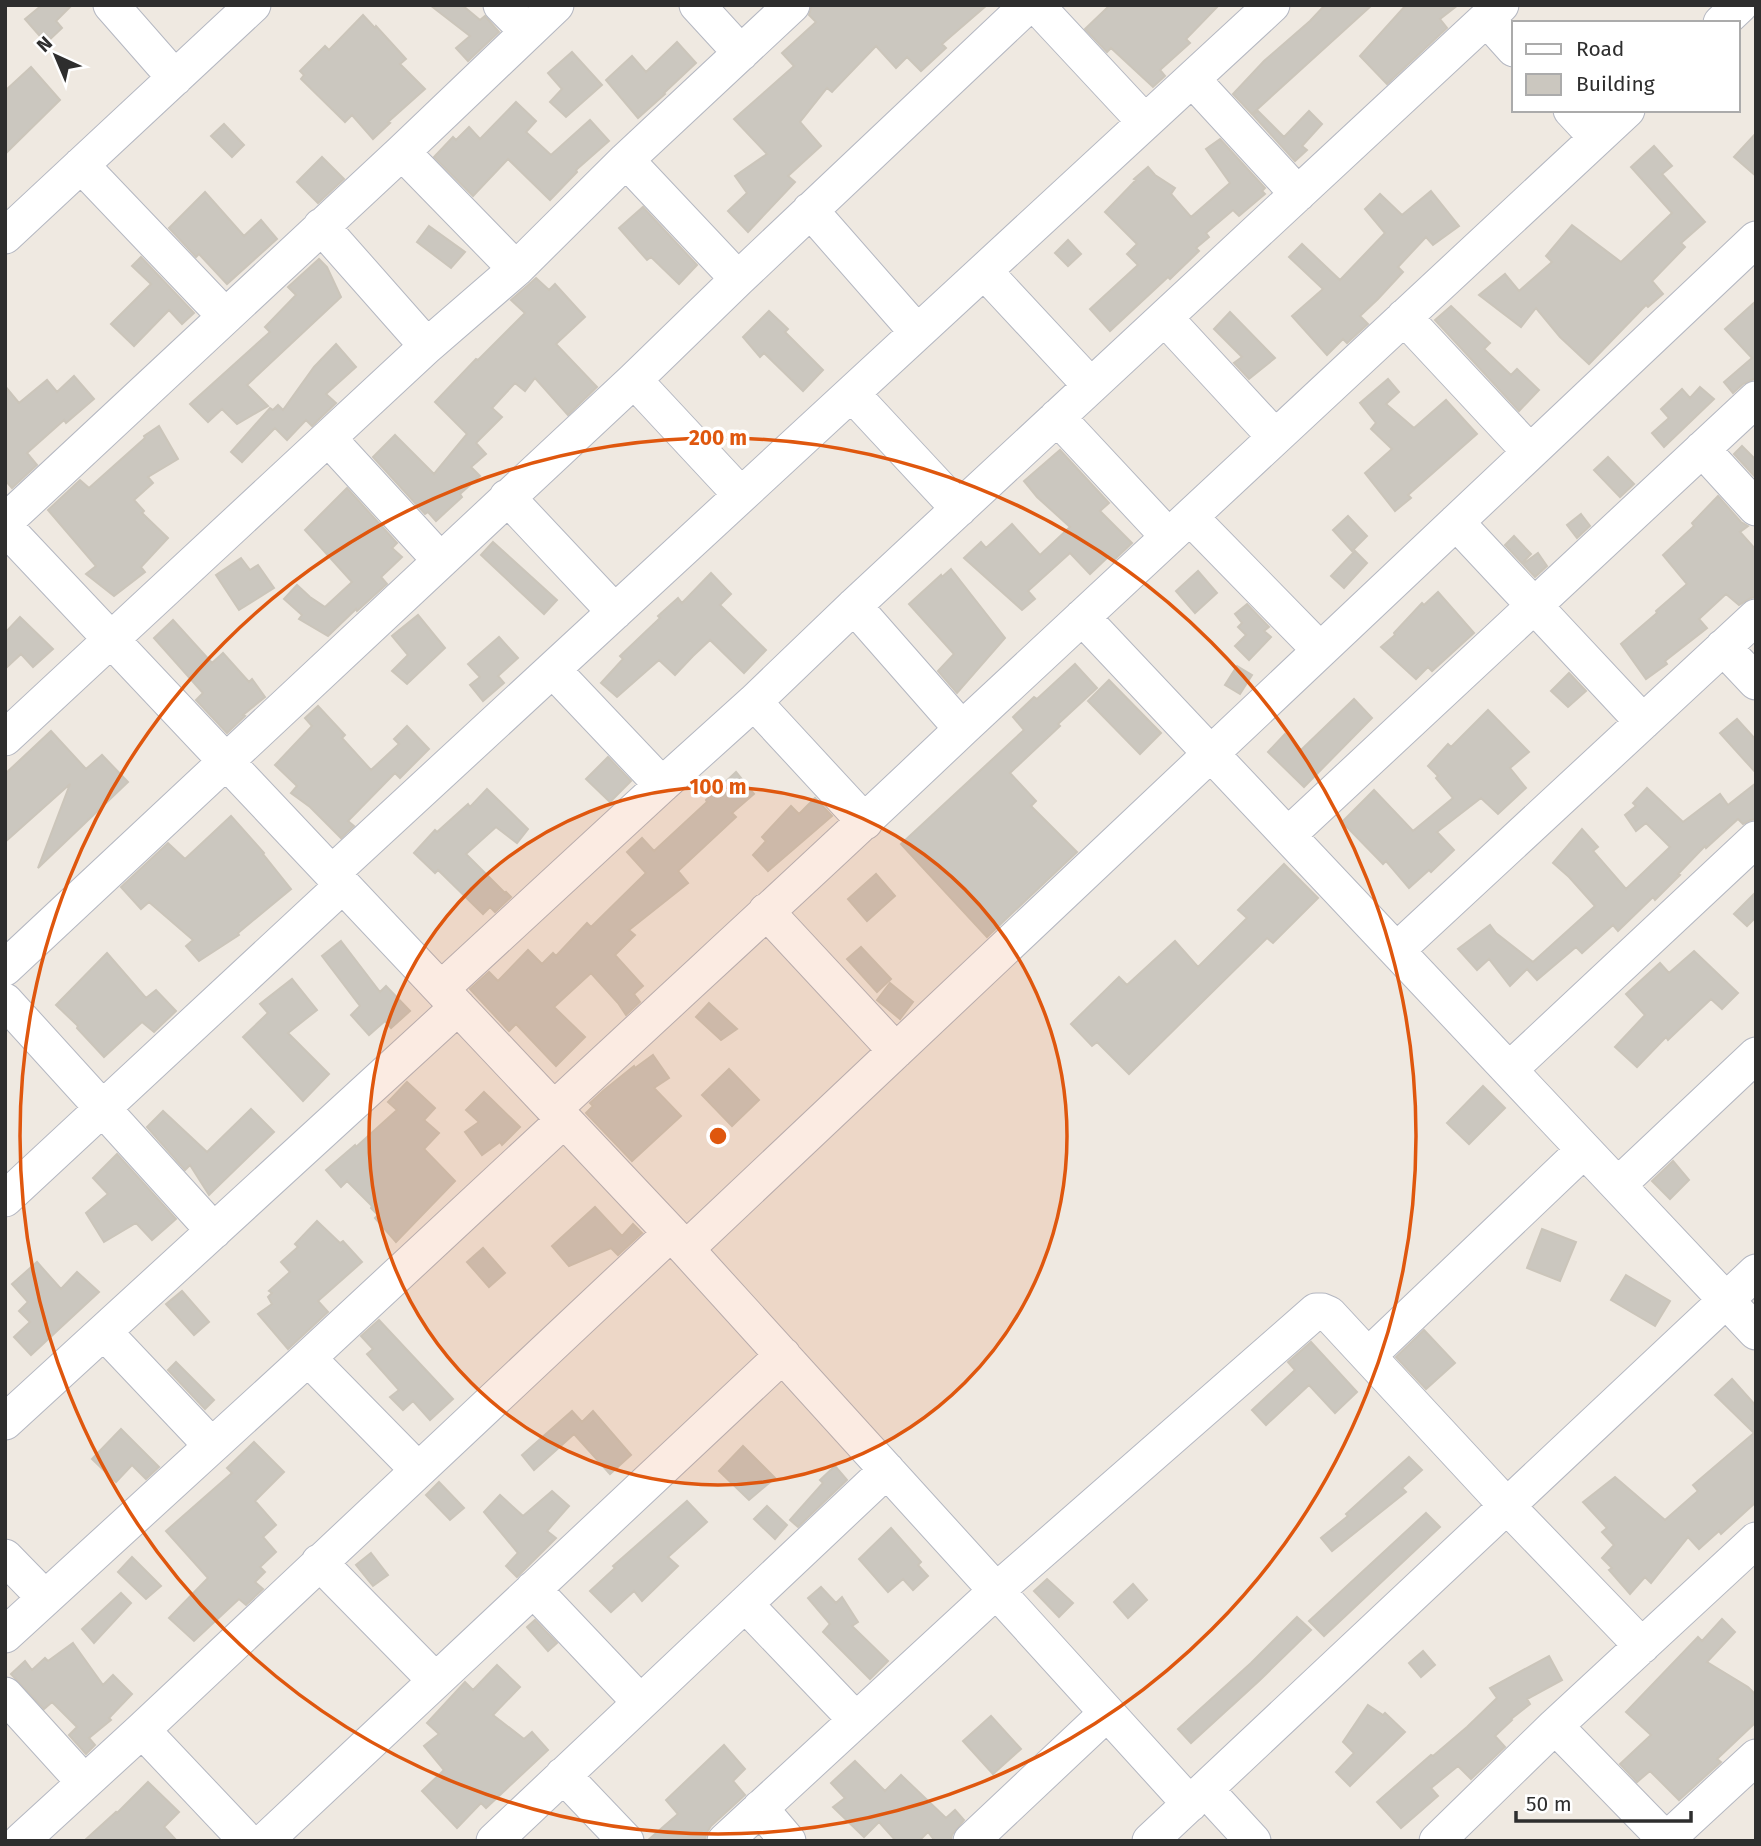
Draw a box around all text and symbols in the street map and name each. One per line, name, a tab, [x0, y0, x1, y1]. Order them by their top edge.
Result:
north arrow	[21, 21, 91, 91]
legend	[1512, 21, 1740, 112]
text: N	[32, 31, 57, 57]
text: Road	[1576, 36, 1624, 62]
text: Building	[1576, 71, 1655, 97]
text: 200 m	[689, 425, 747, 451]
text: 100 m	[689, 774, 747, 800]
centre of rings	[706, 1124, 730, 1148]
scale bar	[1516, 1780, 1691, 1824]
text: 50 m	[1526, 1791, 1572, 1817]

